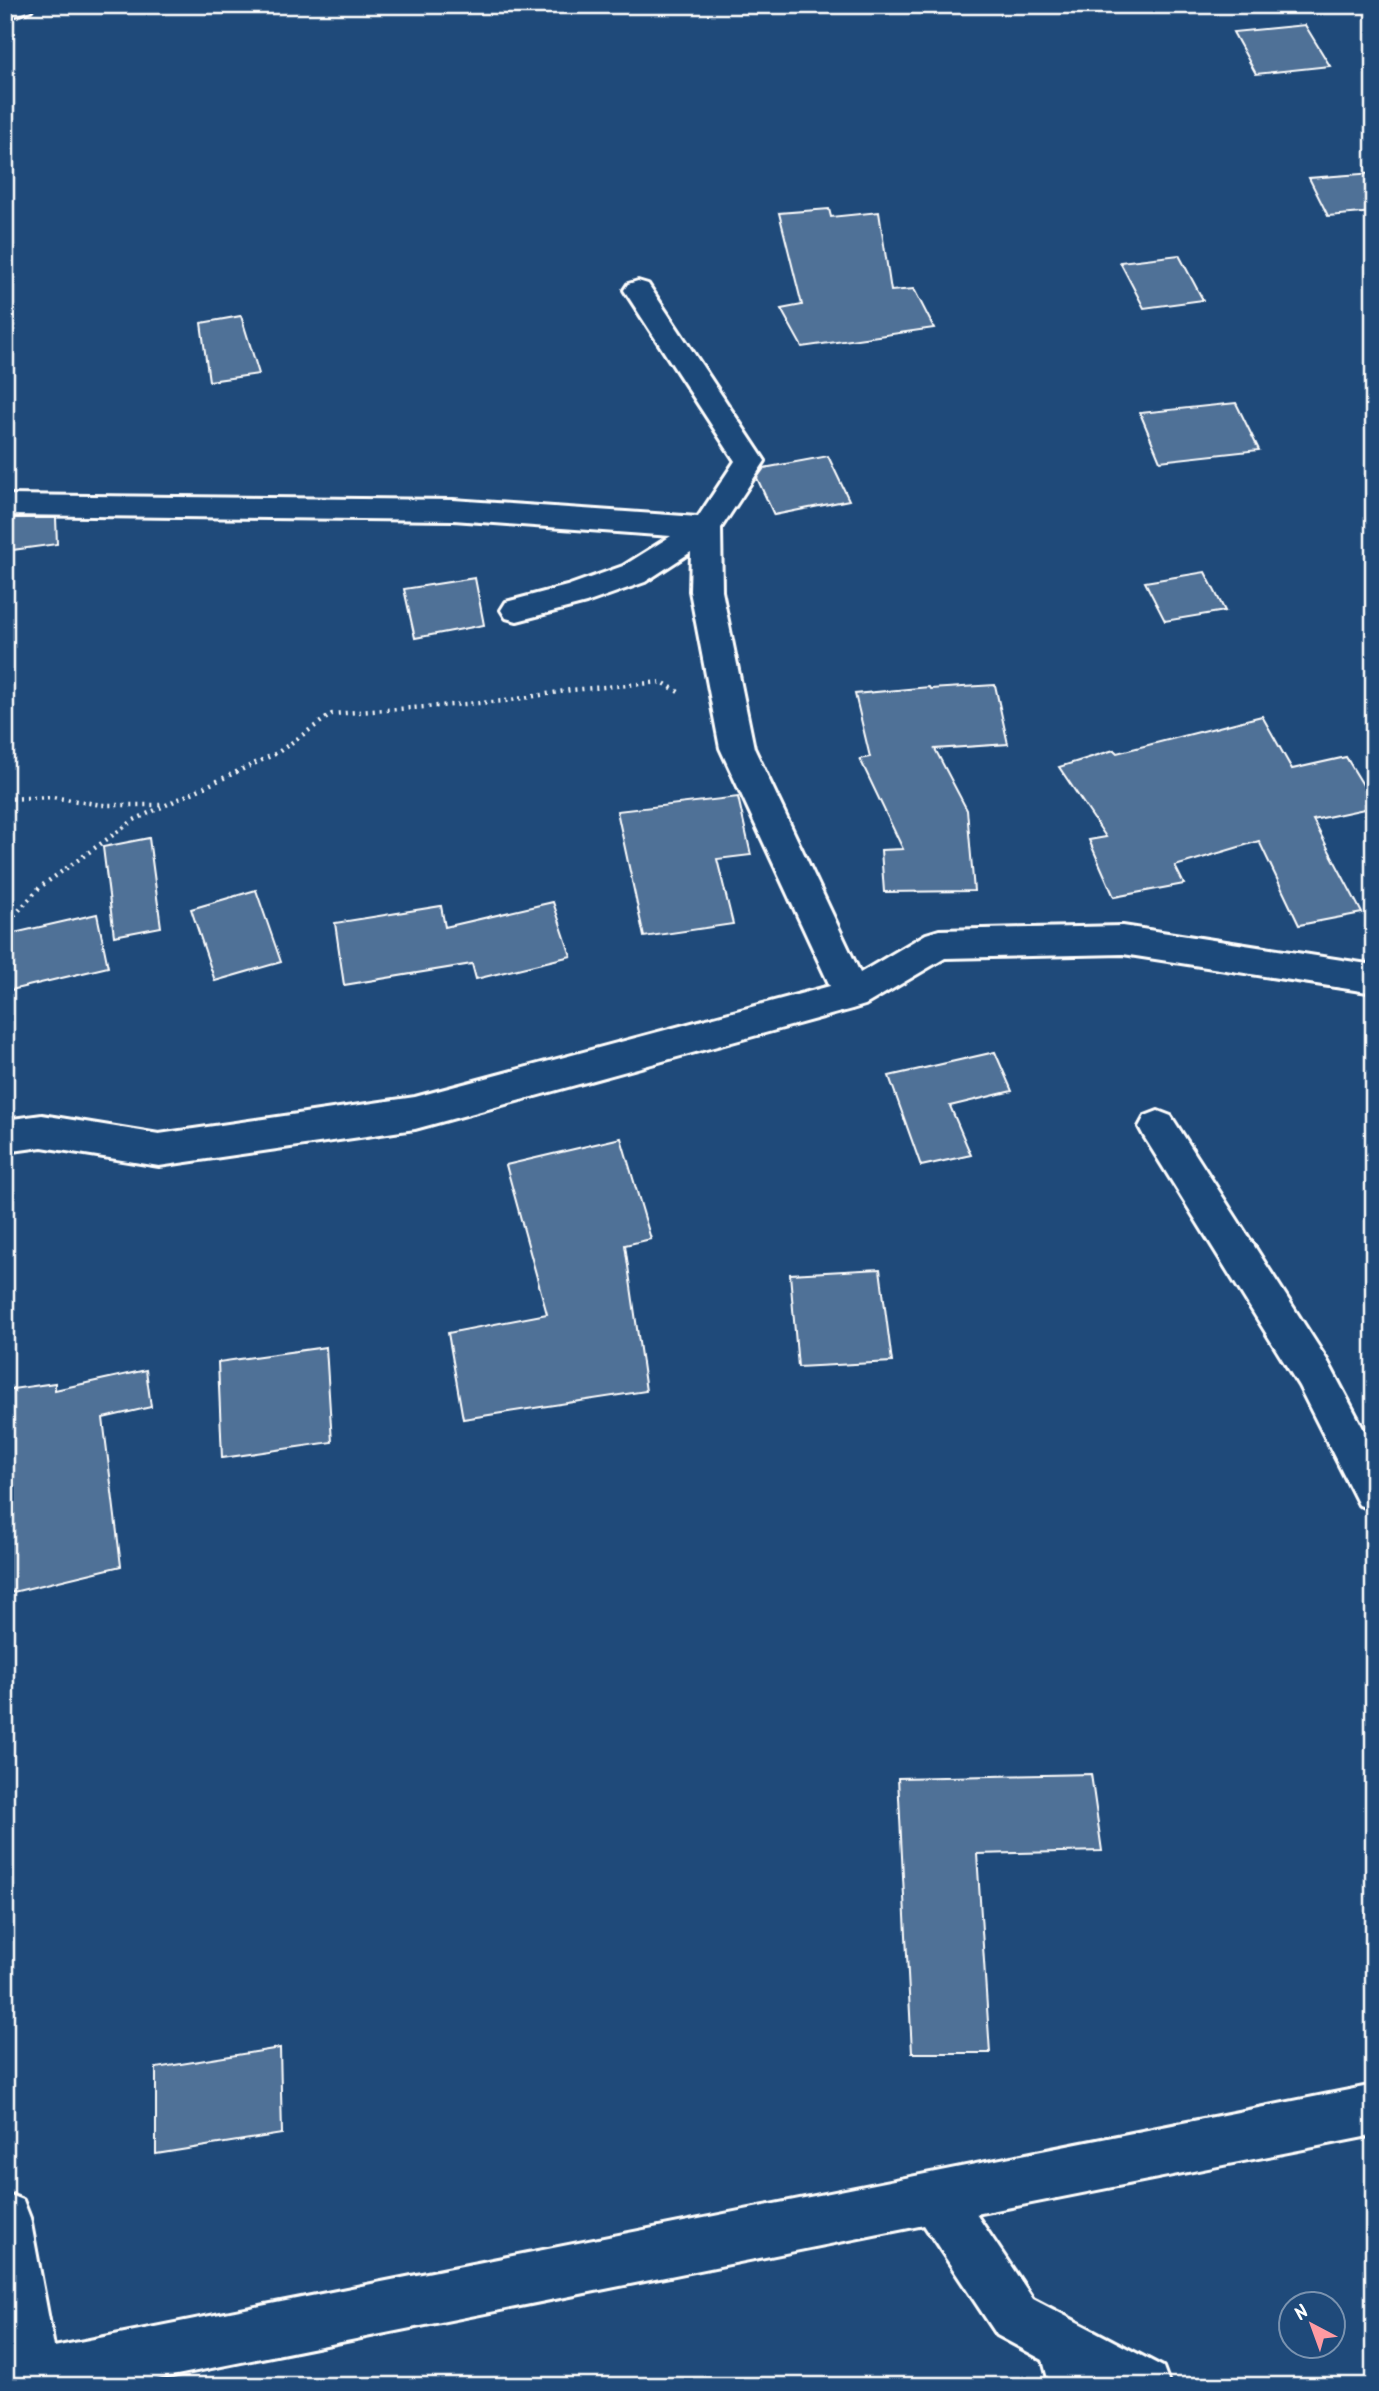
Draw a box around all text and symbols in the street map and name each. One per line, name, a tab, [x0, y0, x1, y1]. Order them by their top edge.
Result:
north arrow	[1278, 2290, 1348, 2360]
text: N	[1288, 2298, 1317, 2329]

